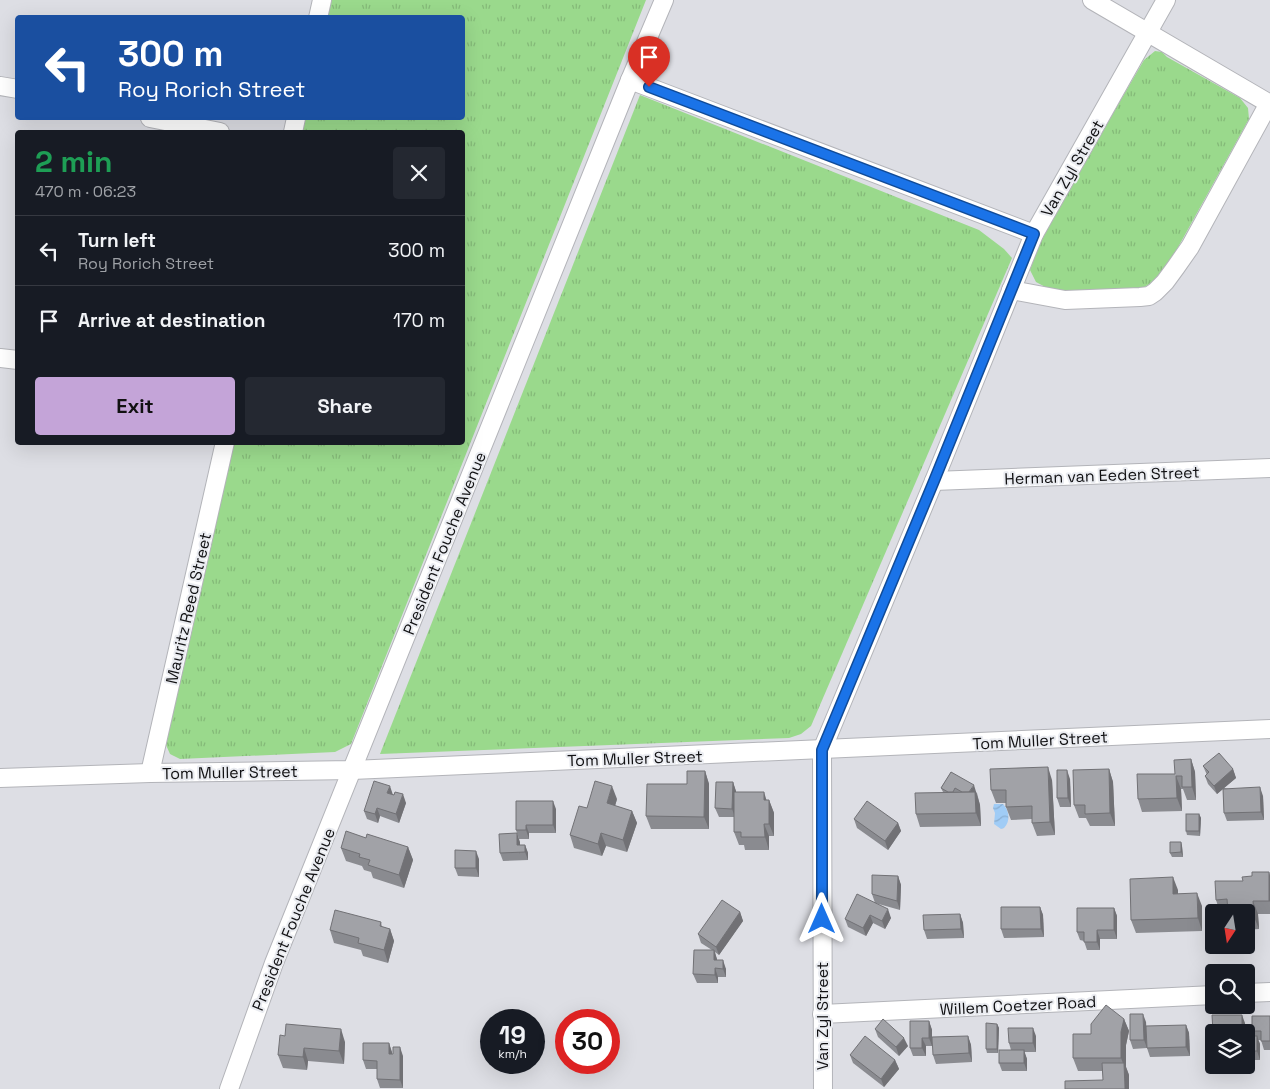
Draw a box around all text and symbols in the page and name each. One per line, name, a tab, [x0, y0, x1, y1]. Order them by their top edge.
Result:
text: 300 m	[118, 32, 223, 76]
icon: left	[35, 35, 100, 100]
pin	[628, 36, 670, 87]
icon: arrive	[635, 43, 663, 71]
text: Roy Rorich Street	[118, 75, 305, 103]
street label: Van Zyl Street	[1036, 116, 1109, 220]
text: 2 min	[35, 142, 113, 181]
button: close	[393, 147, 445, 199]
text: 470 m · 06:23	[35, 181, 136, 202]
text: Turn left	[78, 228, 156, 253]
icon: left	[35, 237, 63, 265]
text: 300 m	[388, 238, 445, 263]
text: Roy Rorich Street	[78, 253, 214, 274]
icon: arrive	[35, 307, 63, 335]
text: Arrive at destination	[78, 308, 266, 333]
text: 170 m	[393, 308, 445, 333]
button: Exit	[35, 377, 235, 435]
button: Share	[245, 377, 445, 435]
street label: President Fouche Avenue	[398, 449, 491, 638]
street label: Herman van Eeden Street	[1004, 462, 1200, 489]
street label: Mauritz Reed Street	[161, 530, 216, 686]
street label: Tom Muller Street	[972, 726, 1108, 755]
street label: Tom Muller Street	[567, 746, 703, 771]
street label: Tom Muller Street	[162, 761, 298, 784]
street label: President Fouche Avenue	[247, 825, 340, 1014]
position arrow	[795, 892, 847, 944]
north arrow	[1205, 904, 1255, 954]
map controls	[1205, 904, 1255, 1074]
street label: Van Zyl Street	[812, 962, 833, 1070]
button: search	[1205, 964, 1255, 1014]
street label: Willem Coetzer Road	[939, 991, 1097, 1020]
speed limit sign: 30	[555, 1009, 620, 1074]
text: 19	[499, 1019, 526, 1051]
button: layers	[1205, 1024, 1255, 1074]
text: km/h	[498, 1046, 527, 1062]

